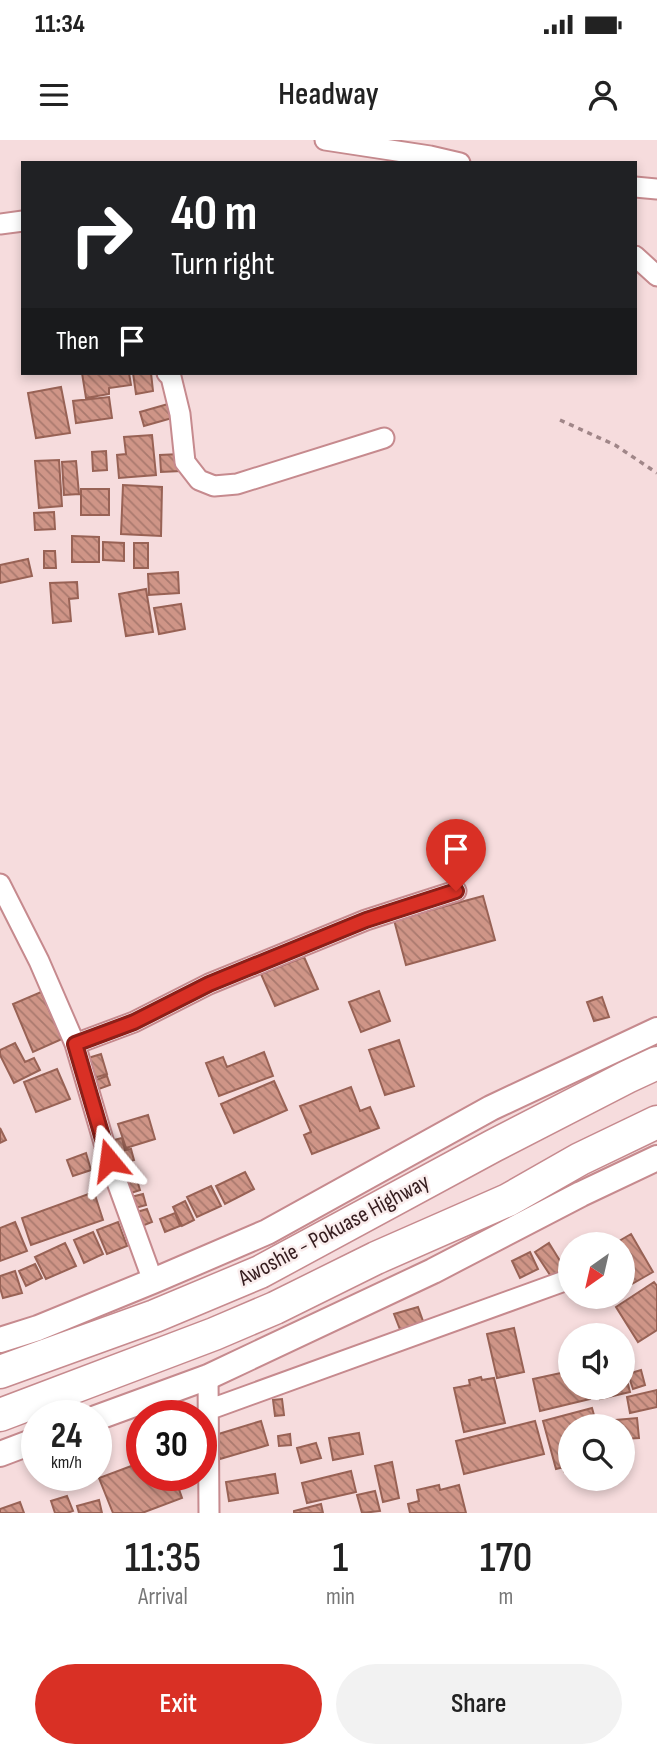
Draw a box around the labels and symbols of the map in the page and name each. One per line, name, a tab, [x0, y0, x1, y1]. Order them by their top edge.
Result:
pin	[426, 819, 486, 891]
position arrow	[72, 1123, 146, 1197]
street label: Awoshie - Pokuase Highway	[233, 1168, 434, 1293]
north arrow	[558, 1232, 635, 1309]
speed limit sign: 30	[126, 1400, 217, 1491]

